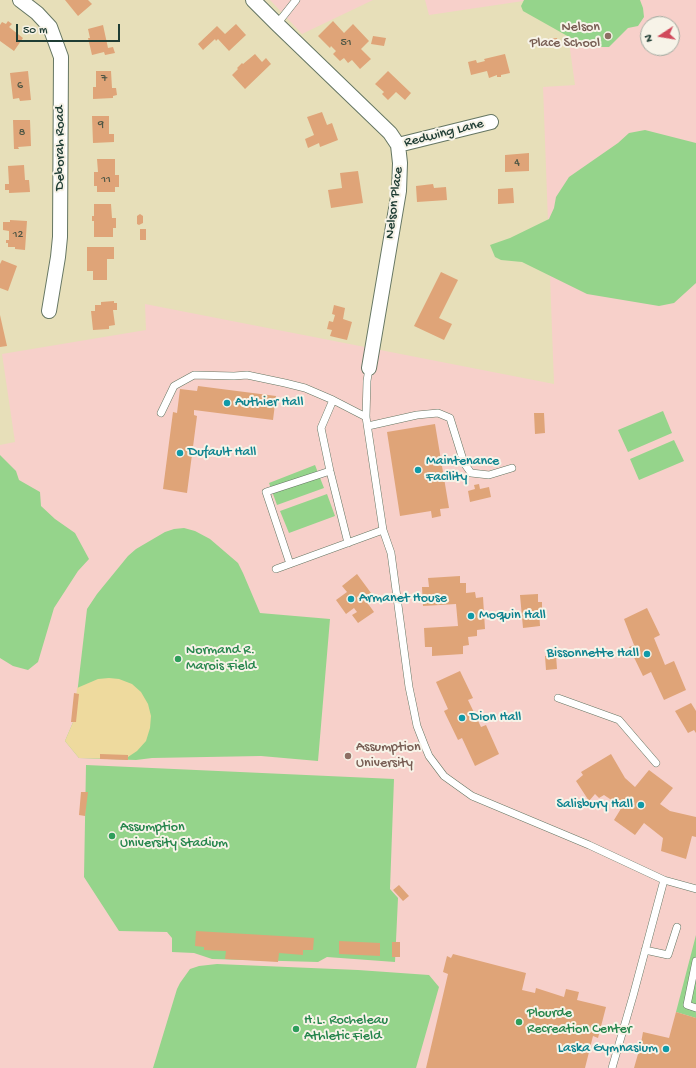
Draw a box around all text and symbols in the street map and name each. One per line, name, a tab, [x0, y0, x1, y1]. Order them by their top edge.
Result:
scale bar	[18, 16, 122, 42]
north arrow	[640, 16, 680, 56]
place label: Nelson Place School	[530, 20, 600, 52]
text: 50 m	[23, 24, 48, 38]
marker: Nelson Place School	[603, 31, 613, 41]
text: N	[643, 34, 656, 43]
house number: 51	[340, 36, 352, 50]
house number: 7	[101, 72, 107, 86]
house number: 6	[17, 79, 23, 93]
street label: Deborah Road	[53, 105, 69, 191]
street label: Redwing Lane	[402, 116, 486, 152]
house number: 9	[98, 118, 104, 132]
house number: 8	[19, 126, 25, 140]
house number: 4	[514, 156, 520, 170]
street label: Nelson Place	[382, 166, 408, 240]
house number: 11	[101, 173, 111, 187]
house number: 12	[13, 228, 23, 242]
place label: Authier Hall	[235, 395, 304, 411]
marker: Authier Hall	[222, 398, 232, 408]
place label: Dufault Hall	[188, 445, 256, 461]
marker: Dufault Hall	[175, 448, 185, 458]
place label: Maintenance Facility	[426, 454, 499, 486]
marker: Maintenance Facility	[413, 465, 423, 475]
place label: Armanet House	[359, 591, 447, 607]
marker: Armanet House	[346, 594, 356, 604]
place label: Moquin Hall	[479, 608, 546, 624]
marker: Moquin Hall	[466, 611, 476, 621]
place label: Normand R. Marois Field	[186, 643, 256, 676]
place label: Bissonnette Hall	[547, 646, 639, 662]
marker: Bissonnette Hall	[642, 649, 652, 659]
marker: Normand R. Marois Field	[173, 654, 183, 664]
place label: Dion Hall	[470, 710, 521, 726]
marker: Dion Hall	[457, 713, 467, 723]
place label: Assumption University	[356, 740, 421, 772]
marker: Assumption University	[343, 751, 353, 761]
place label: Salisbury Hall	[556, 797, 633, 813]
marker: Salisbury Hall	[636, 800, 646, 810]
place label: Assumption University Stadium	[120, 820, 228, 852]
marker: Assumption University Stadium	[107, 831, 117, 841]
place label: Plourde Recreation Center	[527, 1006, 632, 1038]
place label: H.L. Rocheleau Athletic Field	[304, 1013, 388, 1046]
marker: Plourde Recreation Center	[514, 1017, 524, 1027]
marker: H.L. Rocheleau Athletic Field	[291, 1024, 301, 1034]
place label: Laska Gymnasium	[558, 1041, 658, 1057]
marker: Laska Gymnasium	[661, 1044, 671, 1054]

